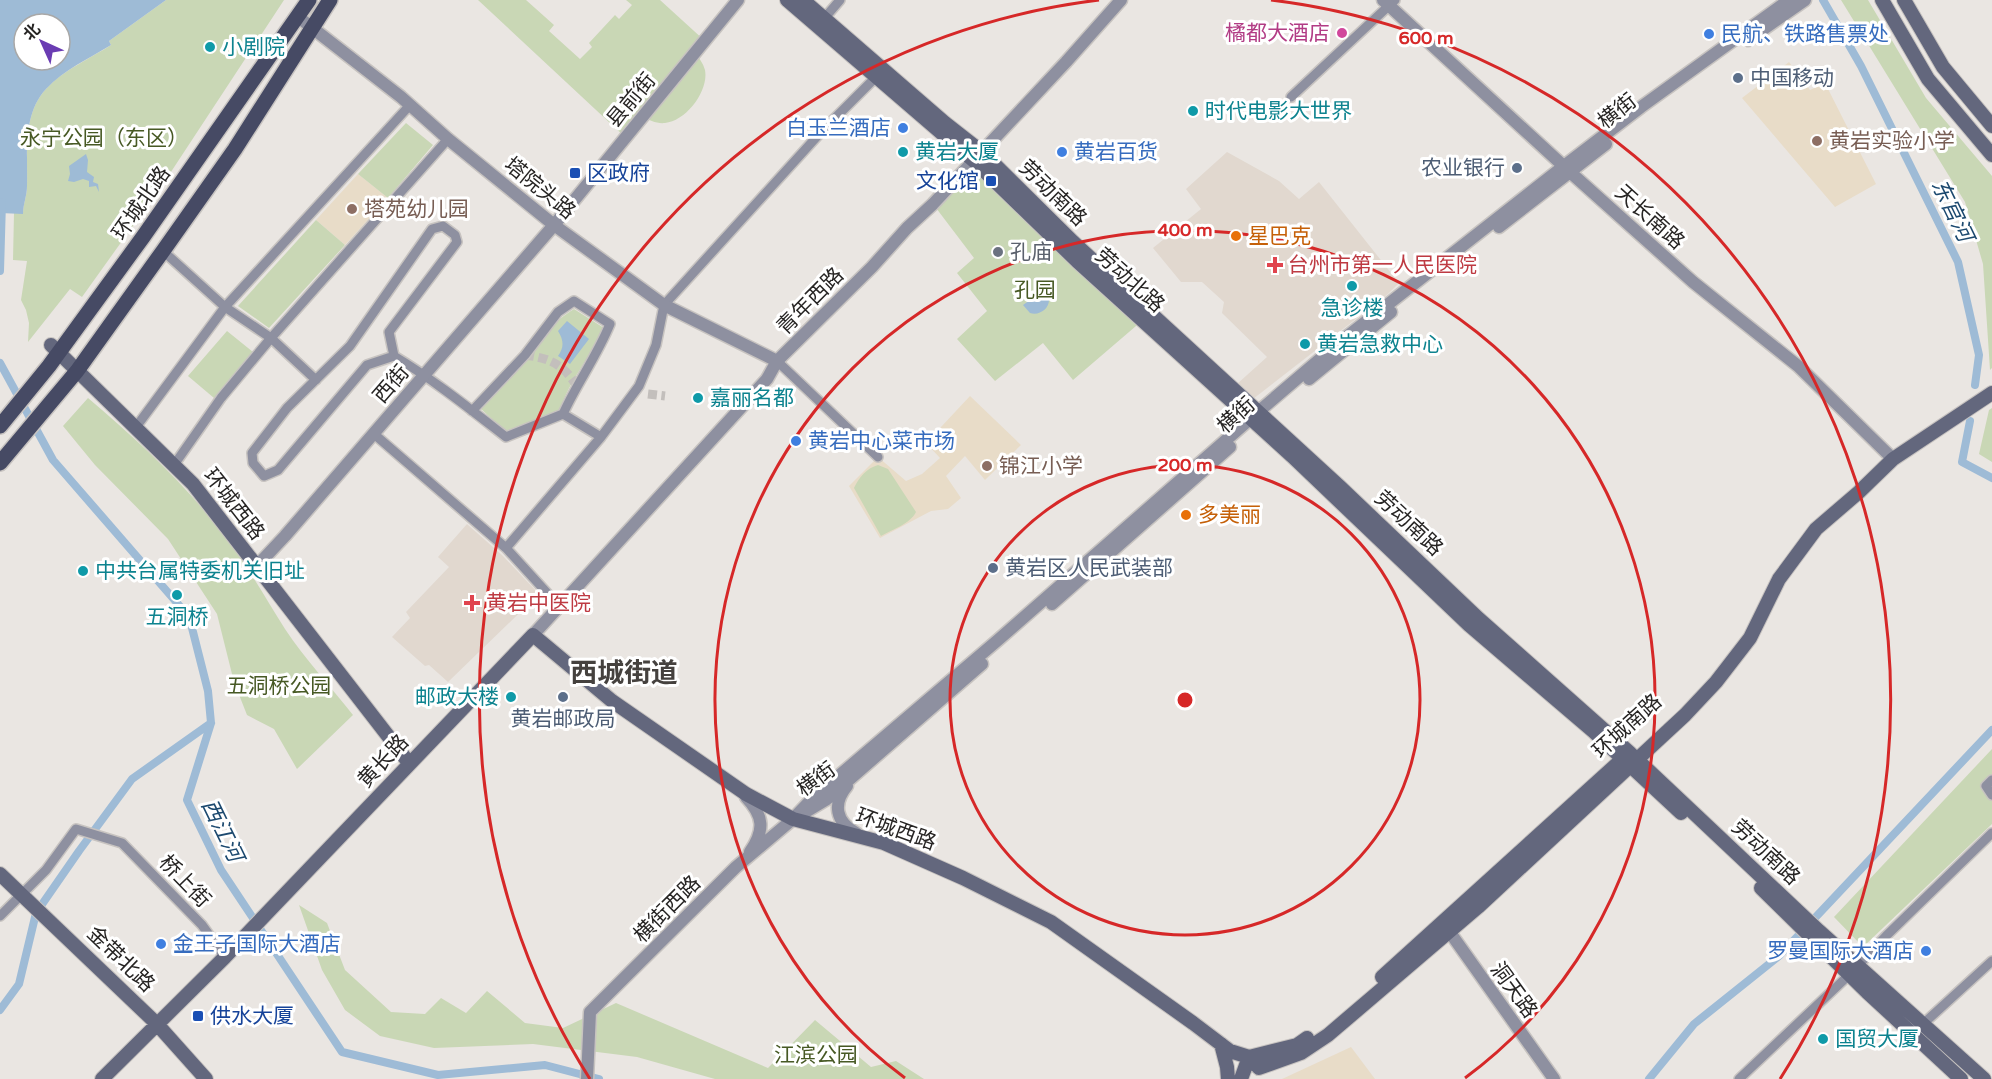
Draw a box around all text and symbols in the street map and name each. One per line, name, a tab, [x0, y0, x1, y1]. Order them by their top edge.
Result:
north arrow	[12, 12, 72, 72]
text: 北	[19, 19, 45, 45]
place label: 橘都大酒店	[1225, 21, 1330, 46]
place label: 民航、铁路售票处	[1721, 22, 1889, 47]
marker: 橘都大酒店	[1335, 26, 1349, 40]
text: 600 m	[1398, 27, 1454, 49]
marker: 民航、铁路售票处	[1702, 27, 1716, 41]
place label: 小剧院	[222, 35, 285, 60]
marker: 小剧院	[203, 40, 217, 54]
place label: 中国移动	[1750, 66, 1834, 91]
street label: 县前街	[602, 68, 661, 132]
marker: 中国移动	[1731, 71, 1745, 85]
street label: 横街	[1593, 89, 1642, 134]
place label: 时代电影大世界	[1205, 99, 1352, 124]
marker: 时代电影大世界	[1186, 104, 1200, 118]
place label: 白玉兰酒店	[786, 116, 891, 141]
marker: 白玉兰酒店	[896, 121, 910, 135]
park label: 永宁公园（东区）	[20, 126, 188, 151]
place label: 黄岩实验小学	[1829, 129, 1955, 154]
marker: 黄岩实验小学	[1810, 134, 1824, 148]
place label: 黄岩大厦	[915, 140, 999, 165]
place label: 黄岩百货	[1074, 140, 1158, 165]
marker: 黄岩大厦	[896, 145, 910, 159]
marker: 黄岩百货	[1055, 145, 1069, 159]
street label: 塔院头路	[499, 152, 580, 225]
street label: 劳动南路	[1014, 155, 1092, 232]
place label: 农业银行	[1421, 156, 1505, 181]
place label: 区政府	[587, 161, 650, 186]
marker: 农业银行	[1510, 161, 1524, 175]
street label: 环城北路	[107, 162, 176, 245]
marker: 区政府	[568, 166, 582, 180]
place label: 文化馆	[916, 169, 979, 194]
marker: 文化馆	[984, 174, 998, 188]
water label: 东官河	[1926, 175, 1980, 249]
street label: 天长南路	[1610, 180, 1689, 255]
place label: 塔苑幼儿园	[364, 197, 469, 222]
marker: 塔苑幼儿园	[345, 202, 359, 216]
text: 400 m	[1157, 219, 1213, 241]
place label: 星巴克	[1248, 224, 1311, 249]
marker: 星巴克	[1229, 229, 1243, 243]
place label: 孔庙	[1010, 240, 1052, 265]
street label: 劳动北路	[1090, 243, 1169, 318]
marker: 孔庙	[991, 245, 1005, 259]
place label: 台州市第一人民医院	[1288, 253, 1477, 278]
marker: 台州市第一人民医院	[1266, 256, 1284, 274]
street label: 青年西路	[772, 263, 849, 340]
park label: 孔园	[1014, 278, 1056, 303]
marker: 急诊楼	[1345, 279, 1359, 293]
place label: 急诊楼	[1321, 296, 1384, 321]
place label: 黄岩急救中心	[1317, 332, 1443, 357]
marker: 黄岩急救中心	[1298, 337, 1312, 351]
street label: 西街	[368, 360, 415, 408]
place label: 嘉丽名都	[710, 386, 794, 411]
marker: 嘉丽名都	[691, 391, 705, 405]
street label: 横街	[1212, 392, 1260, 439]
place label: 黄岩中心菜市场	[808, 429, 955, 454]
marker: 黄岩中心菜市场	[789, 434, 803, 448]
place label: 锦江小学	[999, 454, 1083, 479]
text: 200 m	[1157, 454, 1213, 476]
marker: 锦江小学	[980, 459, 994, 473]
street label: 环城西路	[198, 464, 269, 545]
street label: 劳动南路	[1369, 486, 1448, 561]
place label: 多美丽	[1198, 503, 1261, 528]
marker: 多美丽	[1179, 508, 1193, 522]
place label: 黄岩区人民武装部	[1005, 556, 1173, 581]
place label: 中共台属特委机关旧址	[95, 559, 305, 584]
marker: 黄岩区人民武装部	[986, 561, 1000, 575]
marker: 中共台属特委机关旧址	[76, 564, 90, 578]
marker: 五洞桥	[170, 588, 184, 602]
place label: 黄岩中医院	[486, 591, 591, 616]
marker: 黄岩中医院	[463, 594, 481, 612]
place label: 五洞桥	[146, 605, 209, 630]
district label: 西城街道	[570, 657, 678, 690]
park label: 五洞桥公园	[227, 674, 332, 699]
place label: 邮政大楼	[415, 685, 499, 710]
street label: 环城南路	[1588, 689, 1667, 764]
marker: 邮政大楼	[504, 690, 518, 704]
marker: 黄岩邮政局	[556, 690, 570, 704]
centre of rings	[1175, 690, 1195, 710]
place label: 黄岩邮政局	[511, 707, 616, 732]
street label: 黄长路	[353, 730, 414, 793]
street label: 横街	[792, 757, 841, 802]
water label: 西江河	[196, 795, 250, 869]
street label: 环城西路	[852, 803, 940, 856]
street label: 劳动南路	[1726, 815, 1805, 890]
street label: 桥上街	[154, 850, 216, 913]
street label: 横街西路	[629, 871, 706, 948]
street label: 金带北路	[82, 921, 160, 998]
place label: 金王子国际大酒店	[173, 932, 341, 957]
marker: 金王子国际大酒店	[154, 937, 168, 951]
place label: 罗曼国际大酒店	[1767, 939, 1914, 964]
marker: 罗曼国际大酒店	[1919, 944, 1933, 958]
street label: 洞天路	[1485, 957, 1542, 1023]
place label: 供水大厦	[210, 1004, 294, 1029]
marker: 供水大厦	[191, 1009, 205, 1023]
place label: 国贸大厦	[1835, 1027, 1919, 1052]
marker: 国贸大厦	[1816, 1032, 1830, 1046]
park label: 江滨公园	[774, 1043, 858, 1068]

